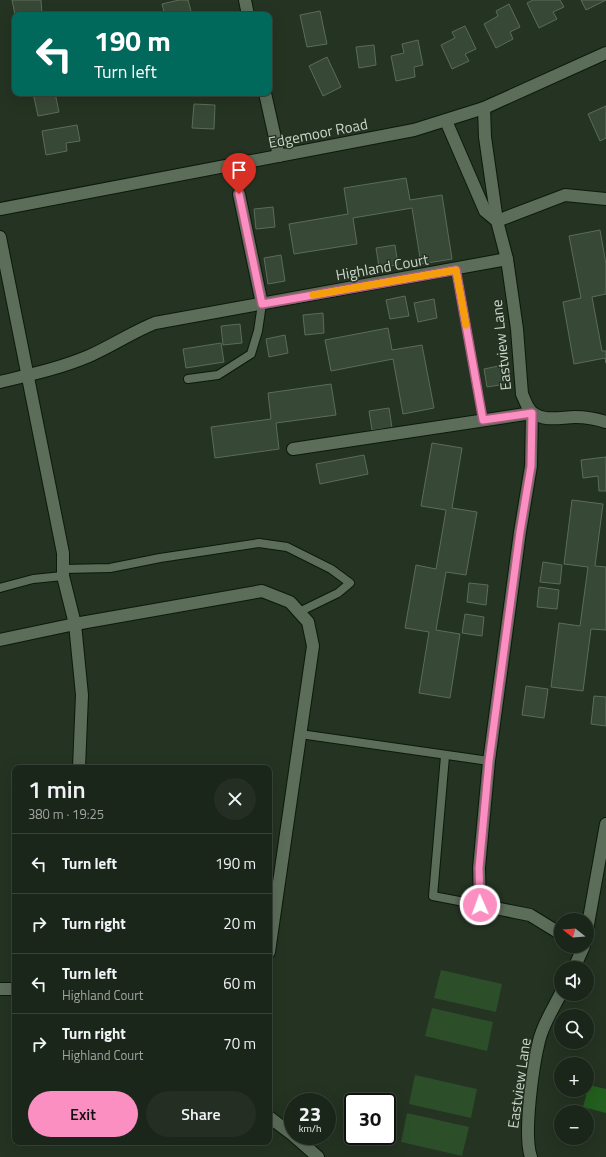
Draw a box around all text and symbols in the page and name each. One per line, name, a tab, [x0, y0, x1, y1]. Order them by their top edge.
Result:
text: 190 m	[94, 19, 171, 62]
icon: left	[28, 28, 80, 80]
text: Turn left	[94, 58, 157, 85]
street label: Edgemoor Road	[266, 112, 370, 154]
pin	[222, 153, 256, 194]
icon: arrive	[228, 159, 250, 181]
street label: Highland Court	[334, 247, 431, 286]
street label: Eastview Lane	[485, 298, 517, 392]
text: 1 min	[28, 771, 86, 807]
button: close	[214, 778, 256, 820]
text: 380 m · 19:25	[28, 804, 104, 824]
text: Turn left	[62, 852, 117, 875]
text: 190 m	[215, 852, 256, 875]
icon: left	[28, 853, 50, 875]
position arrow	[459, 884, 501, 926]
text: Turn right	[62, 912, 126, 935]
text: 20 m	[223, 912, 256, 935]
icon: right	[28, 913, 50, 935]
north arrow	[554, 913, 594, 953]
map controls	[554, 913, 594, 1145]
button: sound	[554, 961, 594, 1001]
text: Turn left	[62, 962, 117, 985]
text: 60 m	[223, 972, 256, 995]
icon: left	[28, 973, 50, 995]
text: Highland Court	[62, 985, 143, 1005]
button: search	[554, 1009, 594, 1049]
text: Turn right	[62, 1022, 126, 1045]
text: 70 m	[223, 1032, 256, 1055]
icon: right	[28, 1033, 50, 1055]
street label: Eastview Lane	[501, 1036, 537, 1130]
text: Highland Court	[62, 1045, 143, 1065]
button: +	[554, 1057, 594, 1097]
button: Exit	[28, 1091, 138, 1137]
button: Share	[146, 1091, 256, 1137]
speed limit sign: 30	[344, 1093, 396, 1145]
text: 23	[299, 1098, 321, 1129]
button: −	[554, 1105, 594, 1145]
text: km/h	[299, 1121, 321, 1136]

